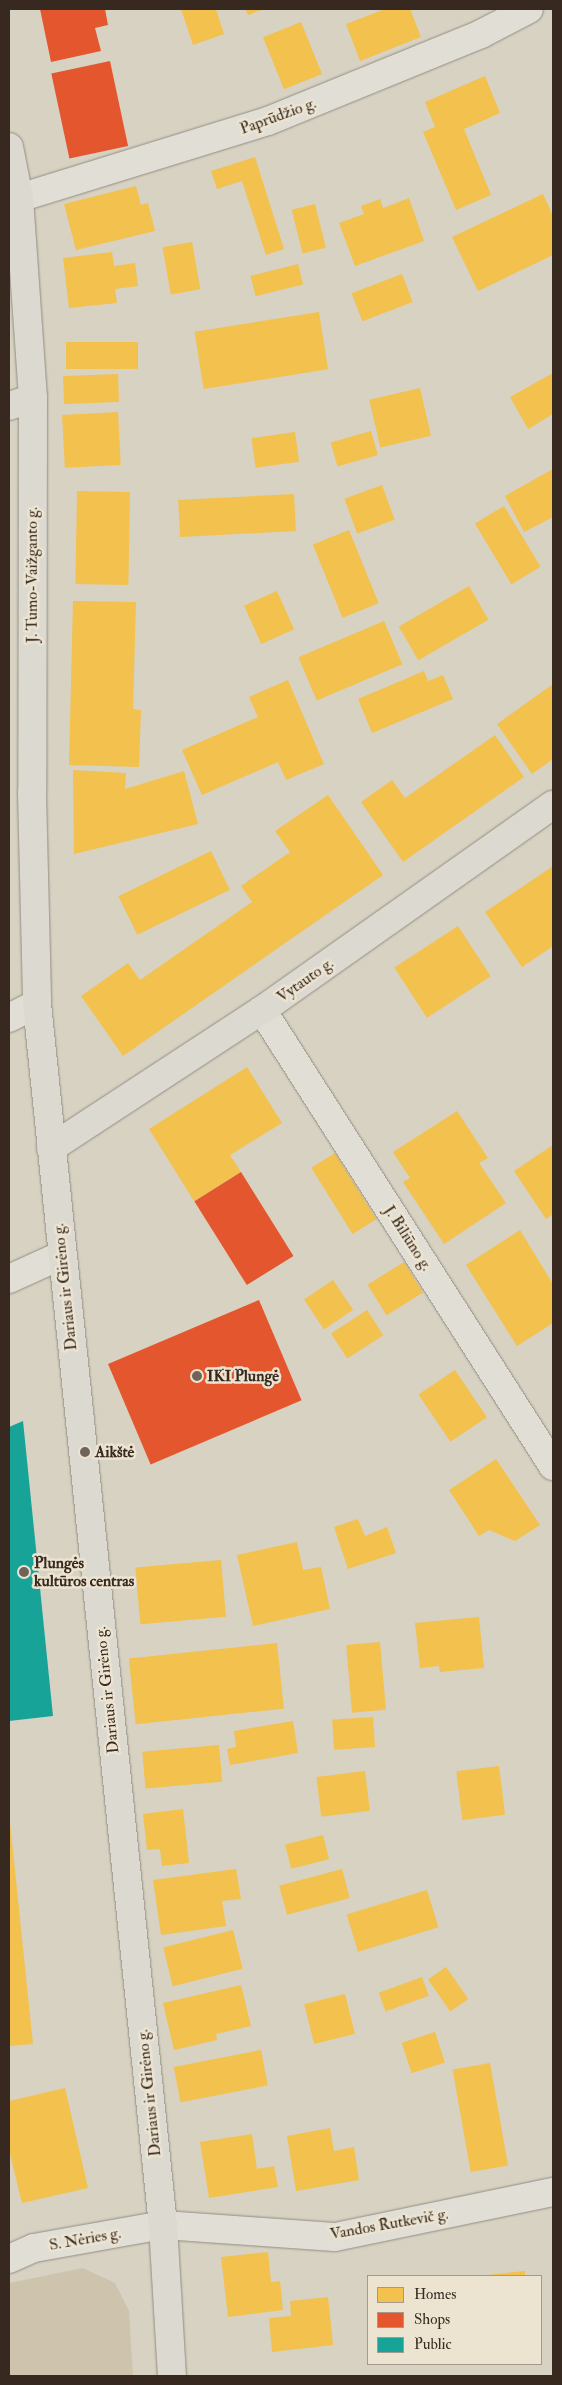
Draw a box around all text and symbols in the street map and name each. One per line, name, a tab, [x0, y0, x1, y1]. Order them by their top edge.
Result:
street label: Paprūdžio g.	[237, 93, 319, 139]
street label: J. Tumo-Vaižganto g.	[22, 507, 42, 643]
street label: Vytauto g.	[273, 954, 337, 1006]
street label: J. Biliūno g.	[380, 1202, 436, 1274]
street label: Dariaus ir Girėno g.	[49, 1223, 81, 1351]
place label: IKI Plungė	[207, 1366, 279, 1386]
marker: IKI Plungė	[191, 1370, 203, 1382]
place label: Aikštė	[95, 1442, 134, 1462]
marker: Aikštė	[79, 1446, 91, 1458]
place label: Plungės kultūros centras	[34, 1553, 134, 1591]
marker: Plungės kultūros centras	[18, 1566, 30, 1578]
street label: Dariaus ir Girėno g.	[91, 1626, 123, 1754]
street label: Dariaus ir Girėno g.	[133, 2029, 165, 2157]
street label: Vandos Rutkevič g.	[328, 2204, 450, 2244]
street label: S. Nėries g.	[48, 2223, 122, 2255]
legend	[367, 2275, 542, 2365]
text: Homes	[414, 2285, 456, 2304]
text: Shops	[414, 2310, 450, 2329]
text: Public	[414, 2335, 452, 2354]

